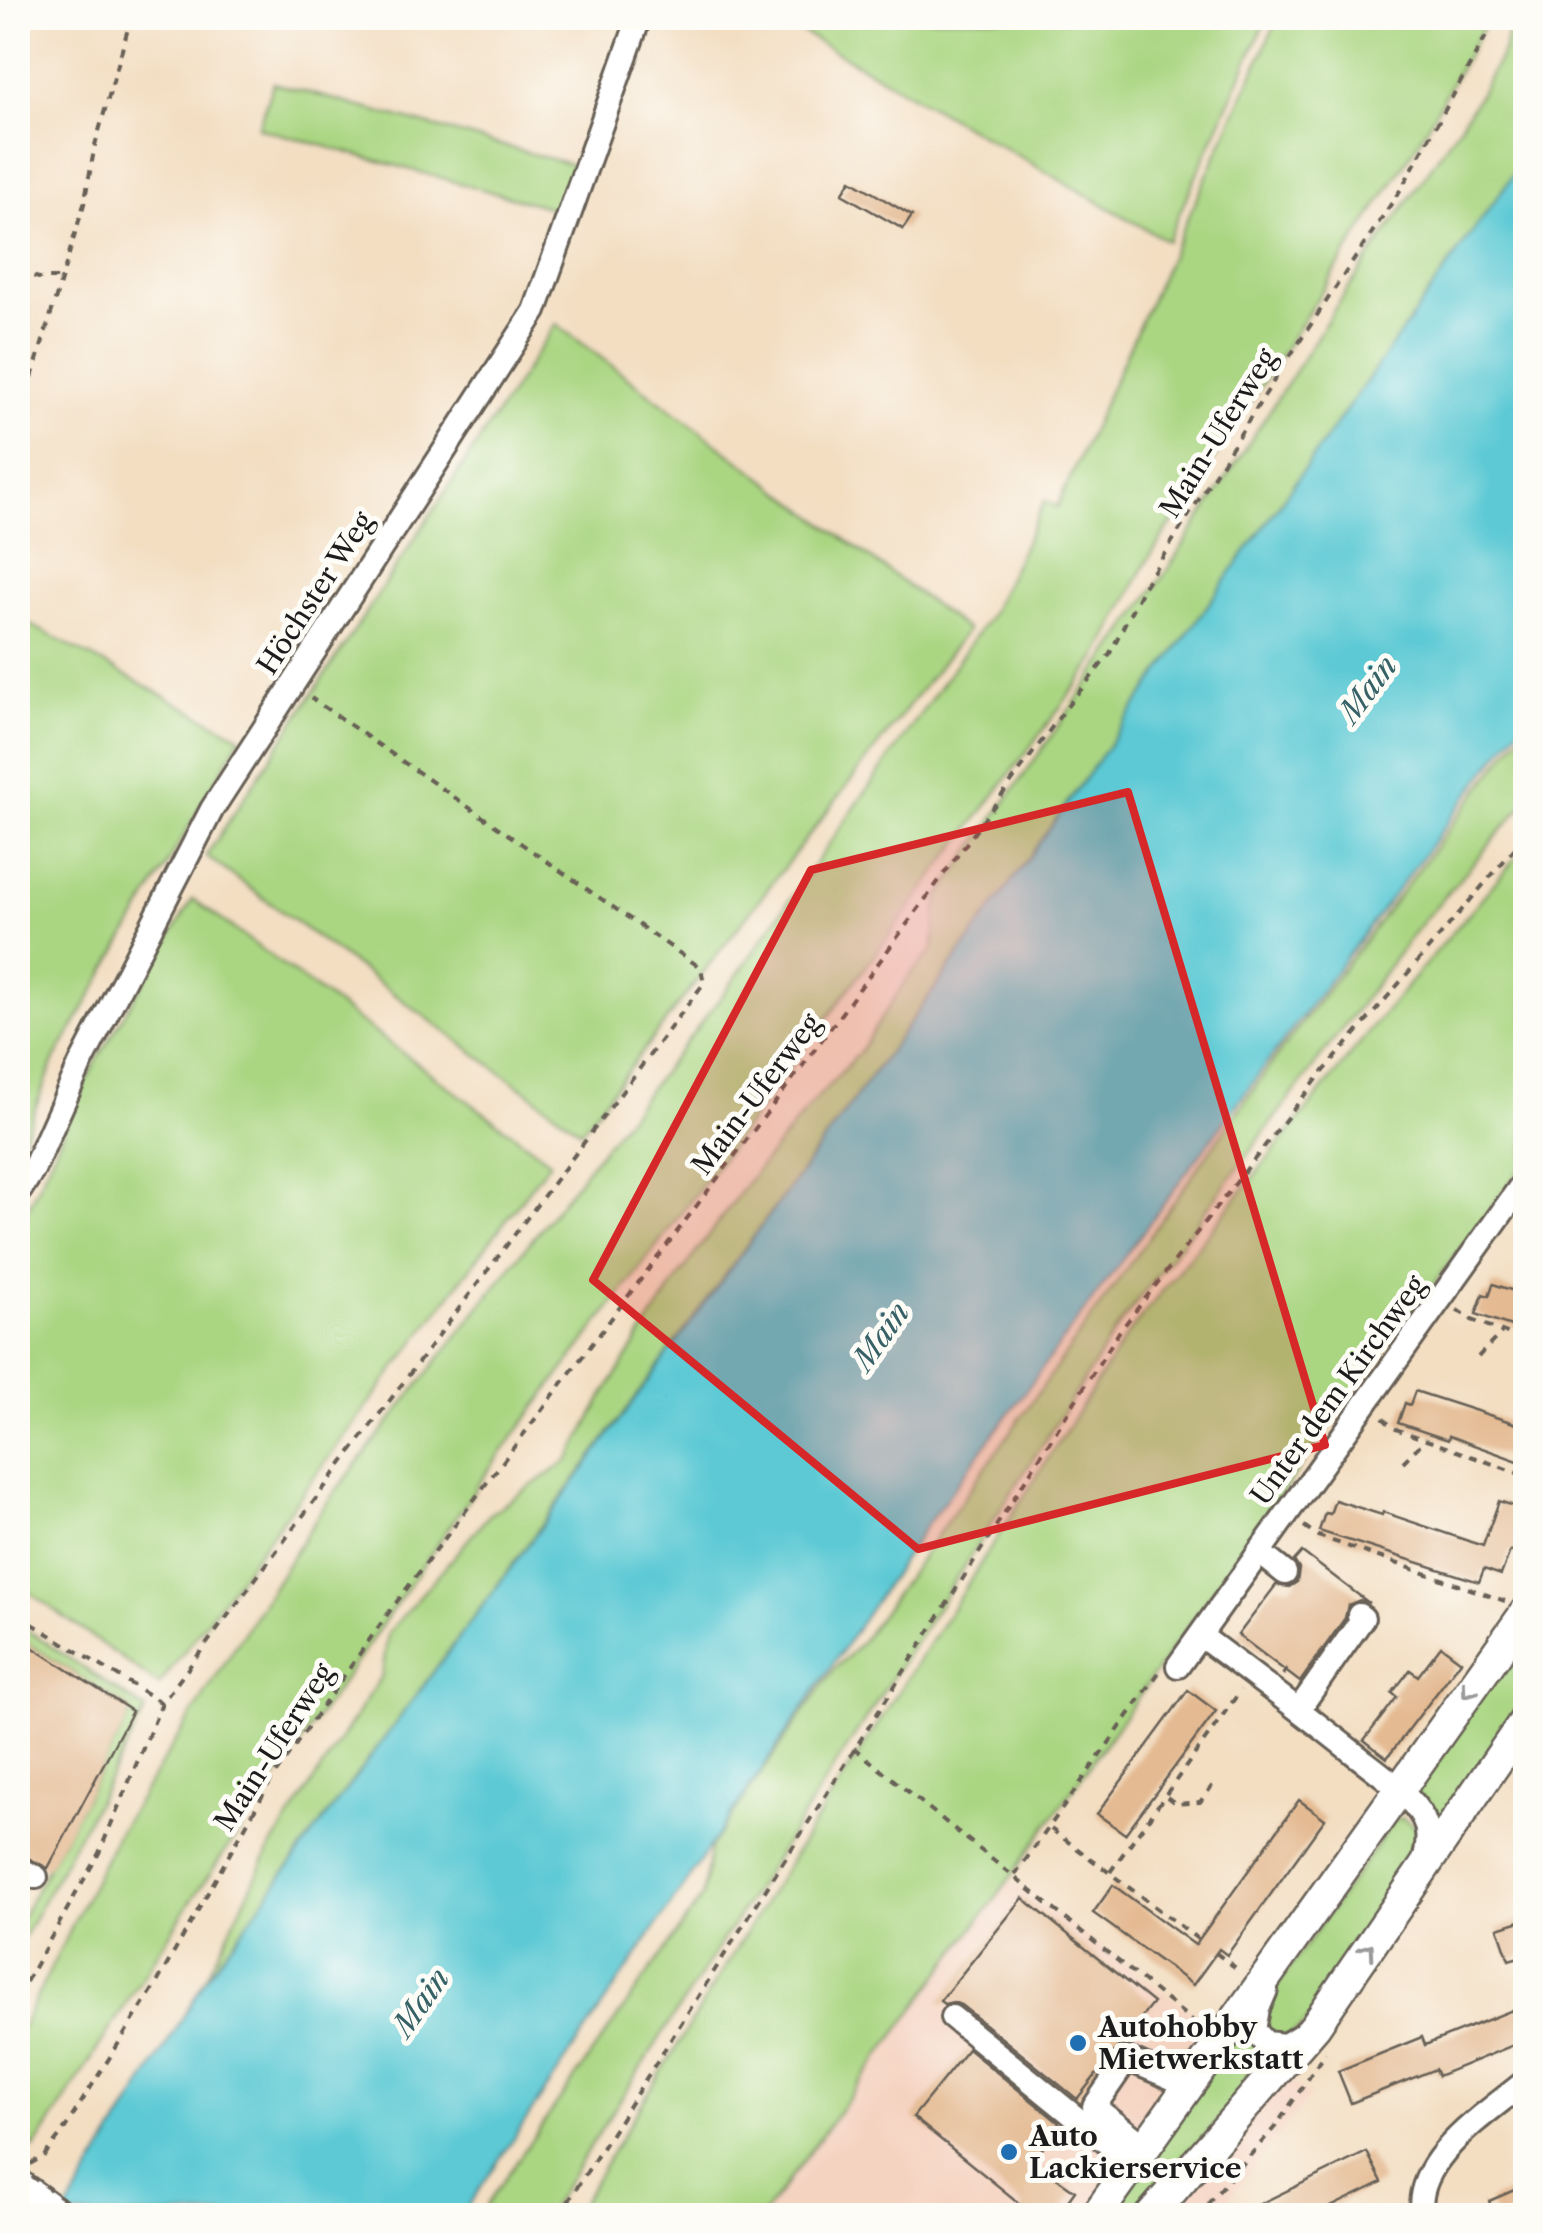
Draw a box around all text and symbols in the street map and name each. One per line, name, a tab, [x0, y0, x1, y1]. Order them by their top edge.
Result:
street label: Main-Uferweg	[1152, 342, 1284, 524]
street label: Höchster Weg	[250, 505, 380, 681]
water label: Main	[1329, 648, 1405, 732]
street label: Main-Uferweg	[684, 1007, 828, 1181]
street label: Unter dem Kirchweg	[1243, 1269, 1433, 1511]
water label: Main	[843, 1295, 917, 1379]
street label: Main-Uferweg	[207, 1657, 341, 1837]
one-way arrow	[1462, 1680, 1481, 1699]
one-way arrow	[1356, 1943, 1374, 1961]
water label: Main	[383, 1961, 457, 2045]
place label: Autohobby Mietwerkstatt	[1097, 2010, 1304, 2076]
marker: Autohobby Mietwerkstatt	[1067, 2032, 1089, 2054]
place label: Auto Lackierservice	[1028, 2119, 1242, 2185]
marker: Auto Lackierservice	[998, 2141, 1020, 2163]

